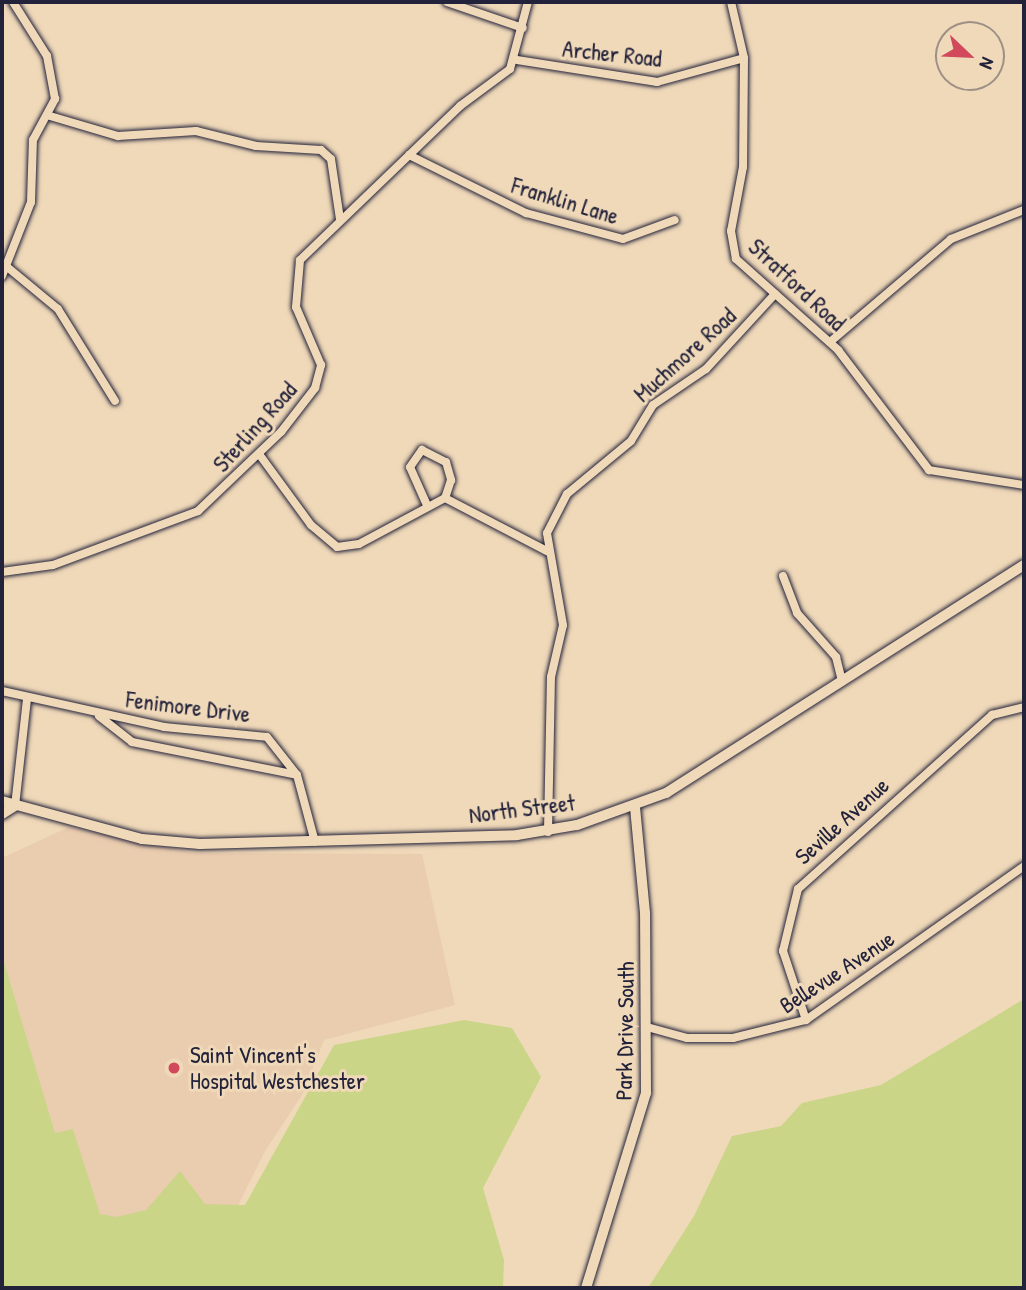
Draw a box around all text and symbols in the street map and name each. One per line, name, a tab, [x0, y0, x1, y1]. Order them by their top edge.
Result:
north arrow	[935, 21, 1005, 91]
street label: Archer Road	[561, 35, 663, 73]
text: N	[974, 54, 1001, 73]
street label: Franklin Lane	[508, 172, 622, 230]
street label: Stratford Road	[743, 233, 851, 337]
street label: Muchmore Road	[628, 302, 742, 408]
street label: Sterling Road	[207, 376, 303, 478]
street label: Fenimore Drive	[124, 686, 252, 728]
street label: Seville Avenue	[789, 772, 895, 870]
street label: North Street	[467, 789, 577, 829]
street label: Bellevue Avenue	[775, 925, 899, 1019]
street label: Park Drive South	[610, 961, 640, 1101]
place label: Saint Vincent's Hospital Westchester	[190, 1041, 365, 1095]
marker: Saint Vincent's Hospital Westchester	[164, 1058, 184, 1078]

